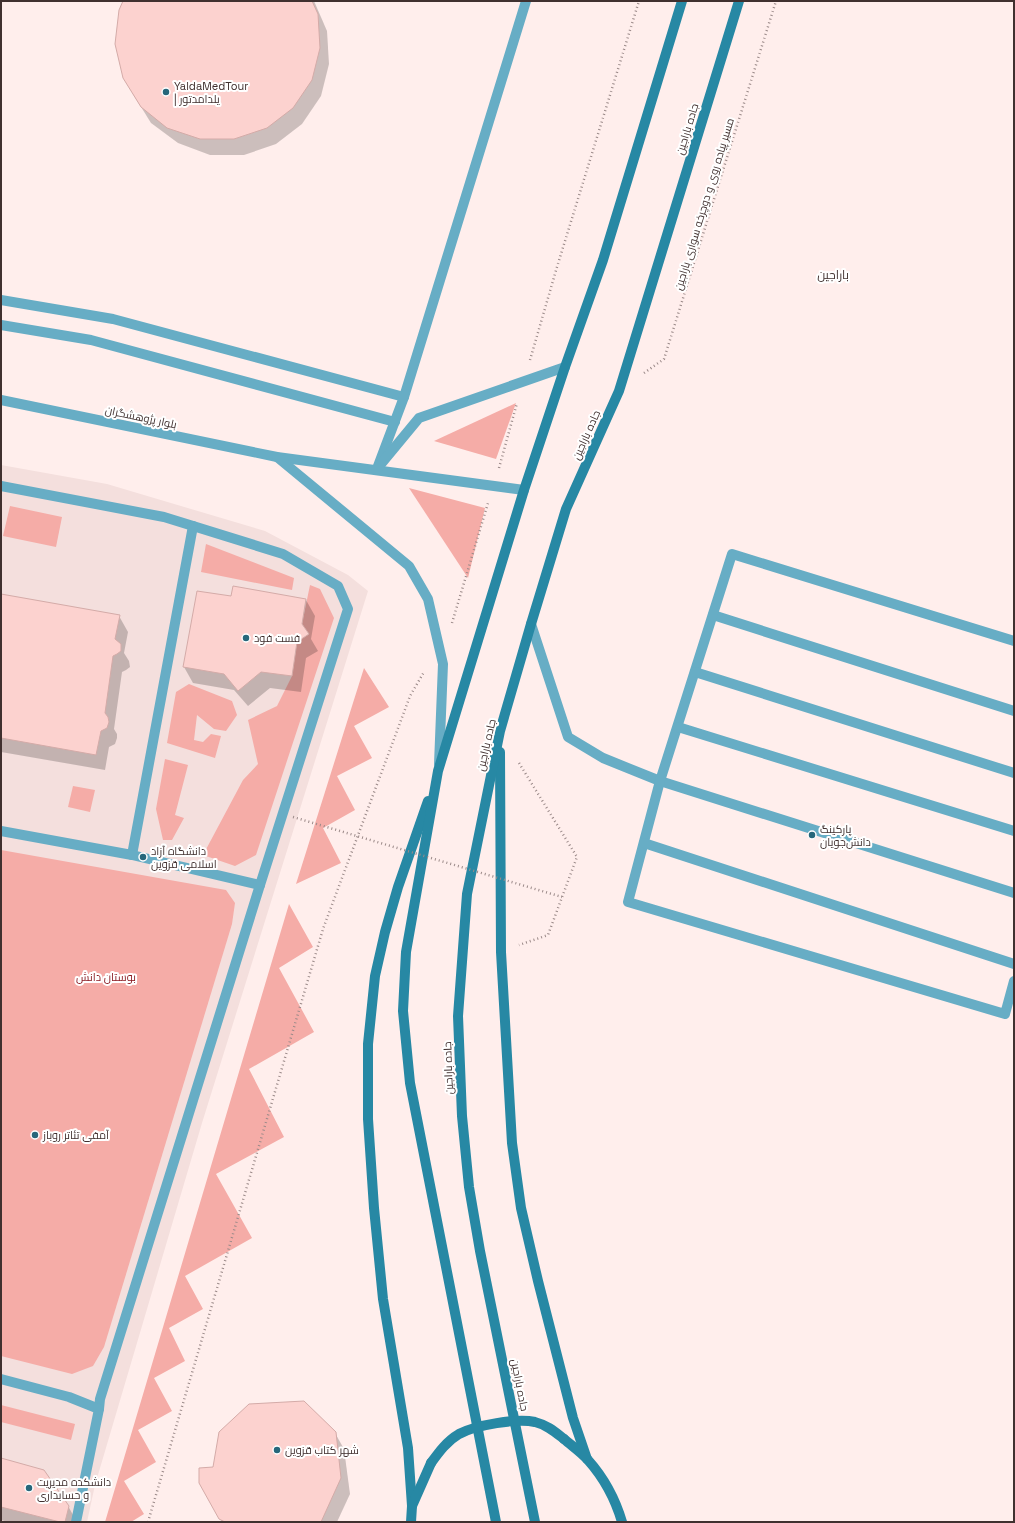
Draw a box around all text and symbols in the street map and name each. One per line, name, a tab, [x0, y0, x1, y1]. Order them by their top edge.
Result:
place label: YaldaMedTour | یلدامدتور	[174, 79, 248, 106]
marker: YaldaMedTour | یلدامدتور	[161, 87, 171, 97]
street label: جاده باراجین	[673, 102, 701, 156]
street label: مسیر پیاده روی و دوچرخه سواری باراجین	[671, 116, 737, 292]
district label: باراجین	[817, 267, 849, 283]
street label: بلوار پژوهشگران	[104, 403, 178, 431]
street label: جاده باراجین	[569, 408, 603, 462]
place label: فست فود	[254, 631, 300, 645]
marker: فست فود	[241, 633, 251, 643]
street label: جاده باراجین	[473, 718, 499, 772]
place label: پارکینگ دانش‌جویان	[820, 822, 871, 849]
marker: پارکینگ دانش‌جویان	[807, 830, 817, 840]
place label: دانشگاه آزاد اسلامی قزوین	[151, 844, 217, 871]
marker: دانشگاه آزاد اسلامی قزوین	[138, 852, 148, 862]
park label: بوستان دانش	[76, 970, 136, 984]
street label: جاده باراجین	[440, 1041, 456, 1095]
place label: آمفی تئاتر روباز	[42, 1128, 109, 1142]
marker: آمفی تئاتر روباز	[30, 1130, 40, 1140]
street label: جاده باراجین	[508, 1358, 532, 1412]
place label: شهر کتاب قزوین	[285, 1443, 359, 1457]
marker: شهر کتاب قزوین	[272, 1445, 282, 1455]
place label: دانشکده مدیریت و حسابداری	[37, 1475, 111, 1502]
marker: دانشکده مدیریت و حسابداری	[24, 1483, 34, 1493]

